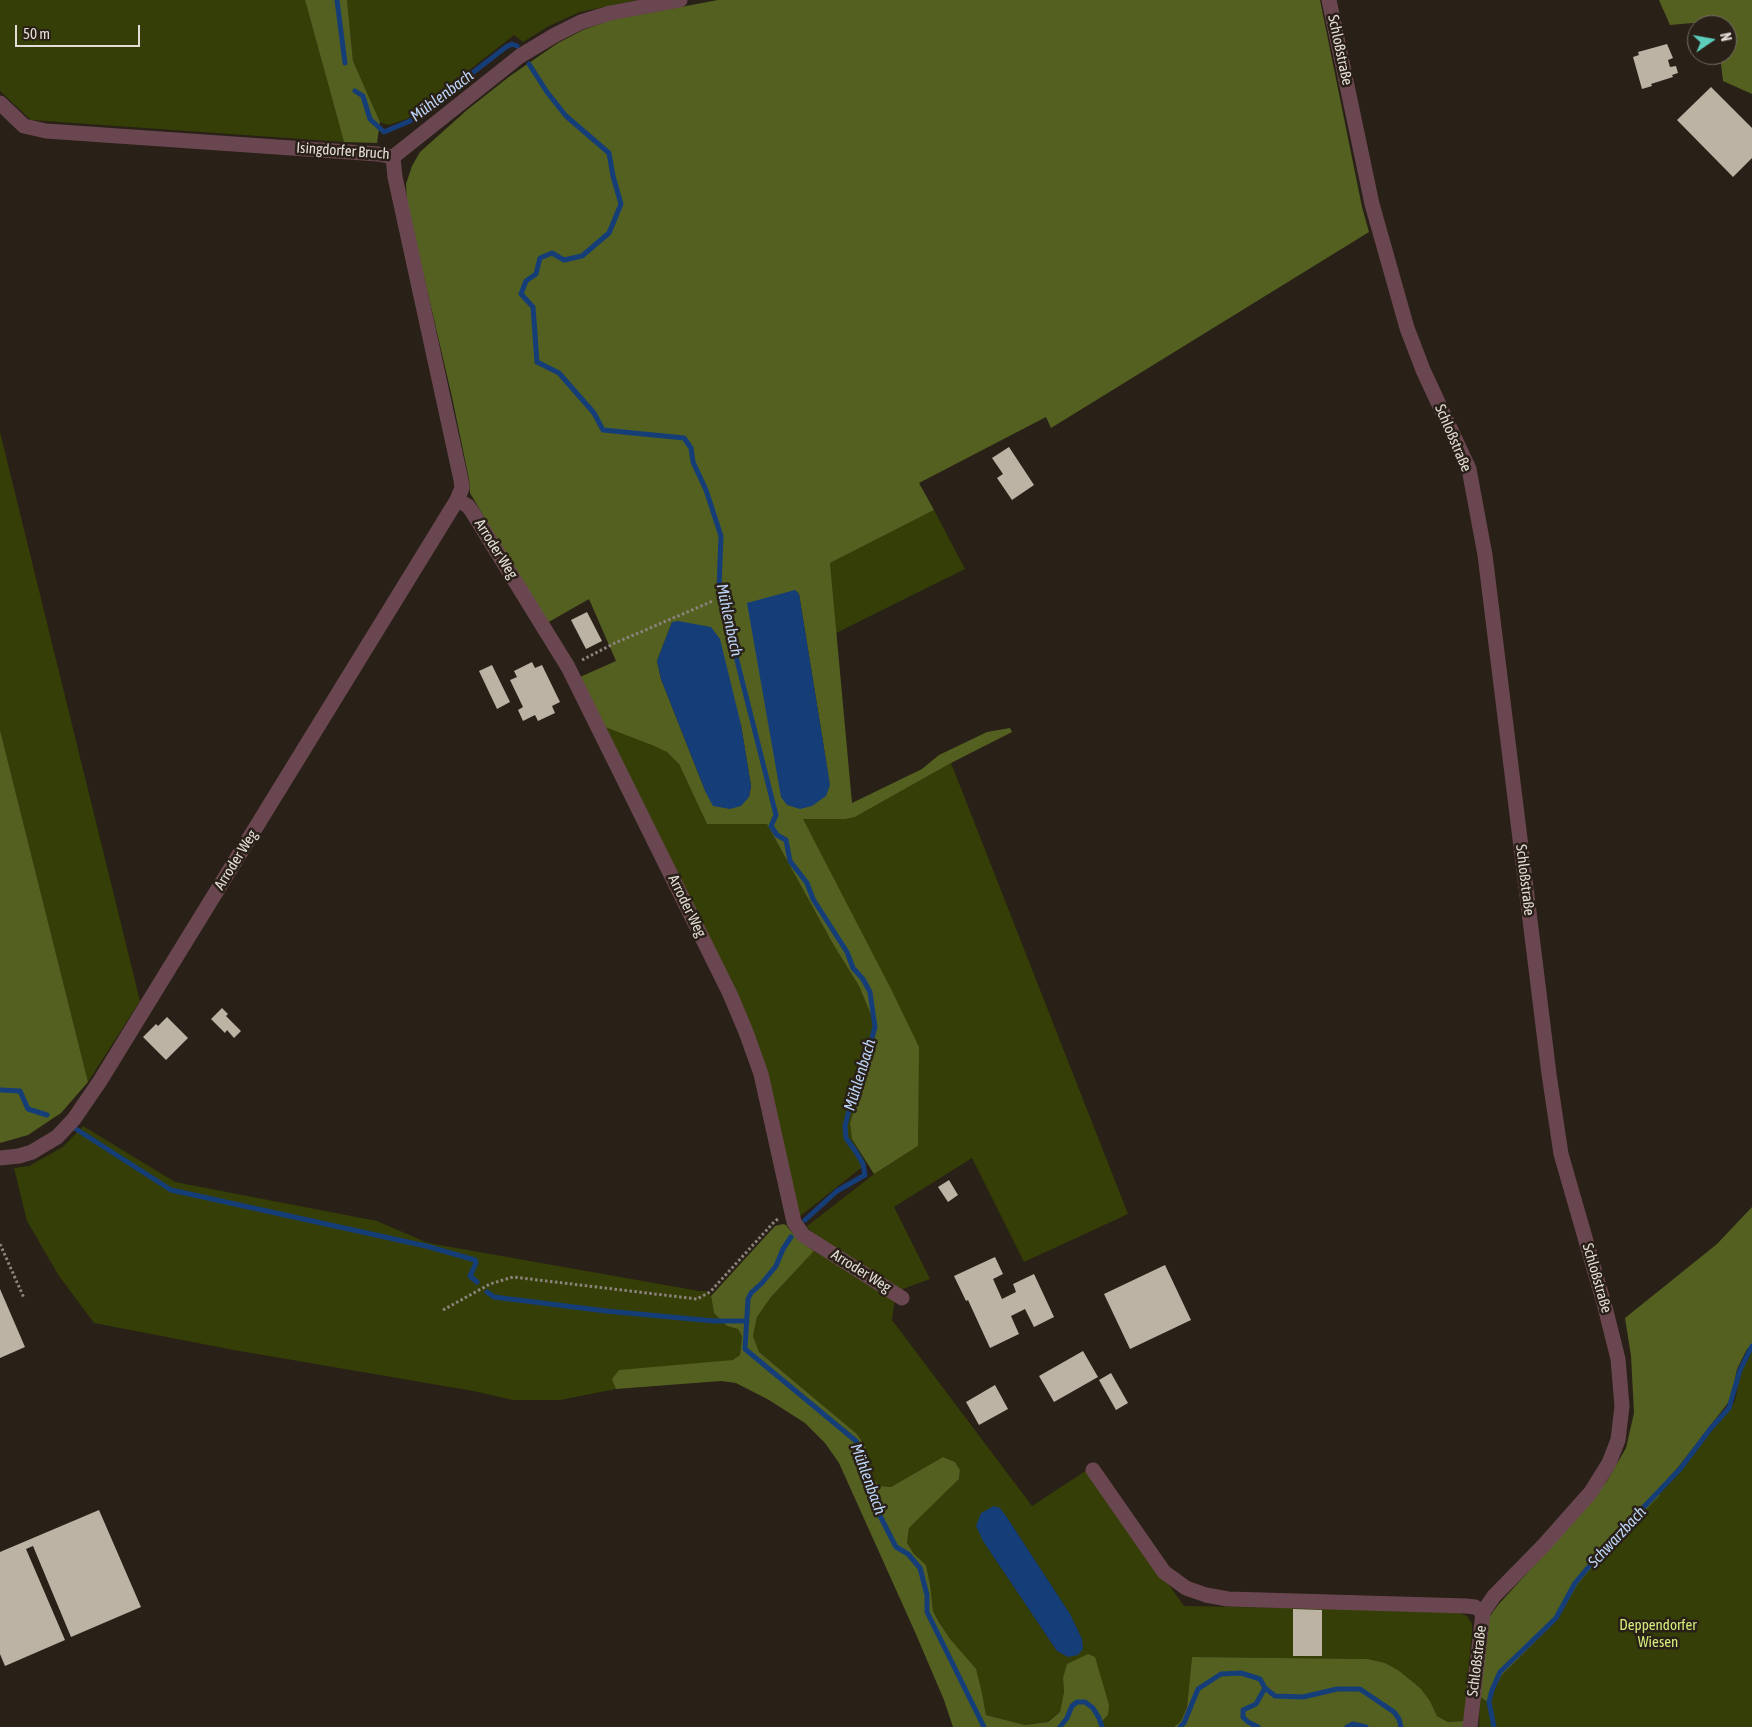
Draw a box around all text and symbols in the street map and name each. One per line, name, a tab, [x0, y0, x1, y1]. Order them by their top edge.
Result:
street label: Schloßstraße	[1324, 13, 1356, 87]
scale bar	[18, 15, 142, 47]
north arrow	[1687, 15, 1737, 65]
text: 50 m	[23, 25, 50, 42]
text: N	[1717, 31, 1734, 43]
water label: Mühlenbach	[407, 66, 477, 126]
street label: Isingdorfer Bruch	[296, 139, 390, 163]
street label: Schloßstraße	[1431, 402, 1475, 474]
street label: Arroder Weg	[471, 516, 521, 582]
water label: Mühlenbach	[712, 582, 746, 658]
street label: Arroder Weg	[211, 827, 261, 893]
street label: Schloßstraße	[1512, 843, 1538, 917]
street label: Arroder Weg	[664, 872, 710, 940]
water label: Mühlenbach	[840, 1037, 880, 1113]
street label: Schloßstraße	[1578, 1241, 1616, 1315]
street label: Arroder Weg	[828, 1246, 894, 1296]
water label: Mühlenbach	[846, 1441, 890, 1517]
water label: Schwarzbach	[1584, 1503, 1650, 1571]
park label: Deppendorfer Wiesen	[1619, 1616, 1697, 1651]
street label: Schloßstraße	[1464, 1624, 1490, 1698]

